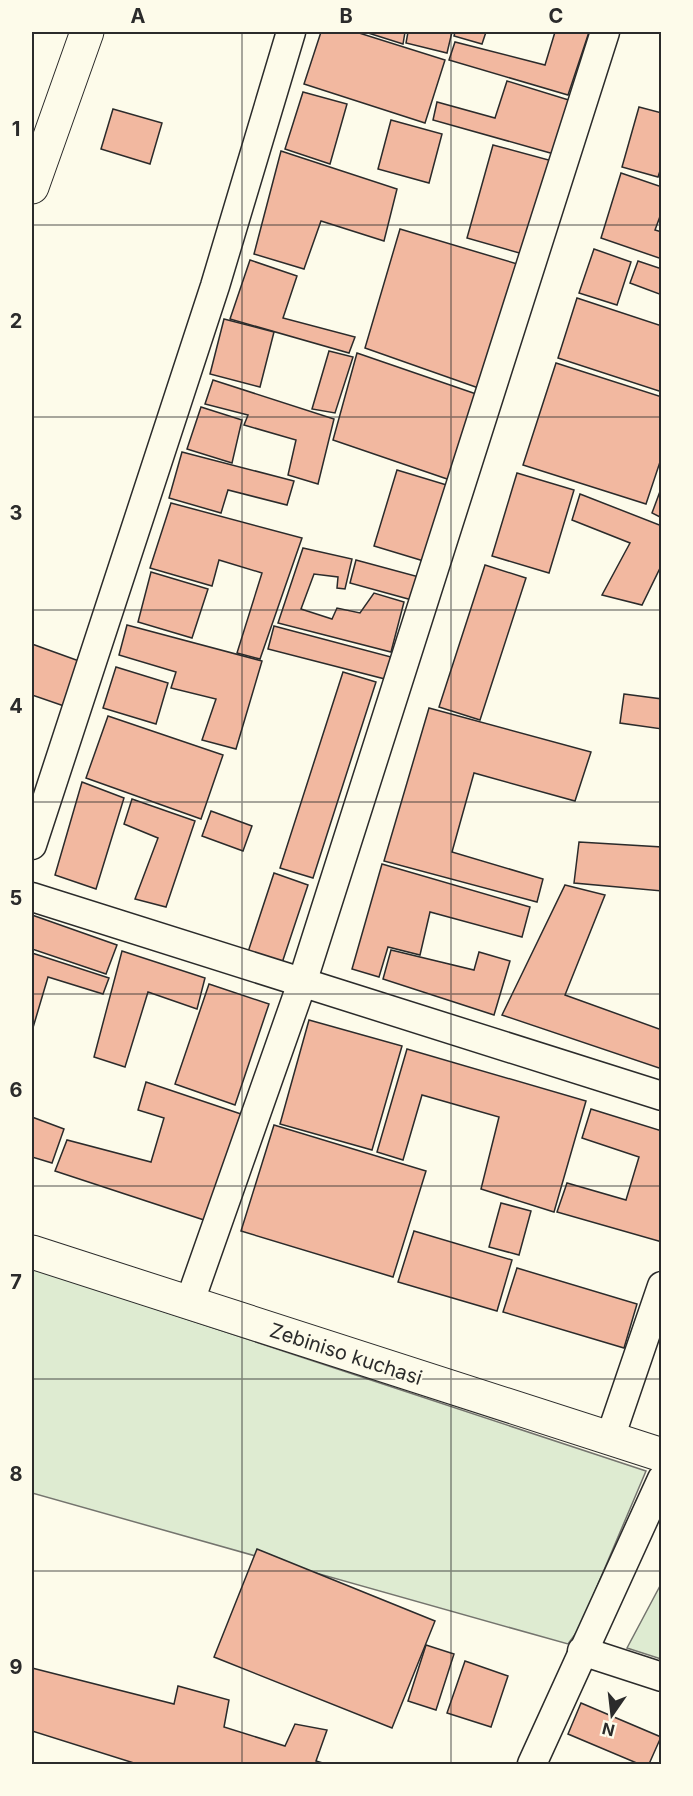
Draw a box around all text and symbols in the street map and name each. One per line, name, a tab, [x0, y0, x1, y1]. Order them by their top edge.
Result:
text: A	[131, 4, 146, 28]
text: B	[339, 4, 353, 28]
text: C	[549, 4, 563, 28]
text: 1	[12, 117, 20, 141]
text: 2	[10, 309, 22, 333]
text: 3	[10, 501, 22, 525]
text: 4	[9, 694, 23, 718]
text: 5	[10, 886, 22, 910]
text: 6	[10, 1078, 23, 1102]
text: 7	[10, 1270, 22, 1294]
street label: Zebiniso kuchasi	[267, 1318, 425, 1390]
text: 8	[9, 1462, 23, 1486]
text: 9	[10, 1655, 23, 1679]
north arrow	[582, 1685, 642, 1745]
text: N	[600, 1718, 617, 1741]

